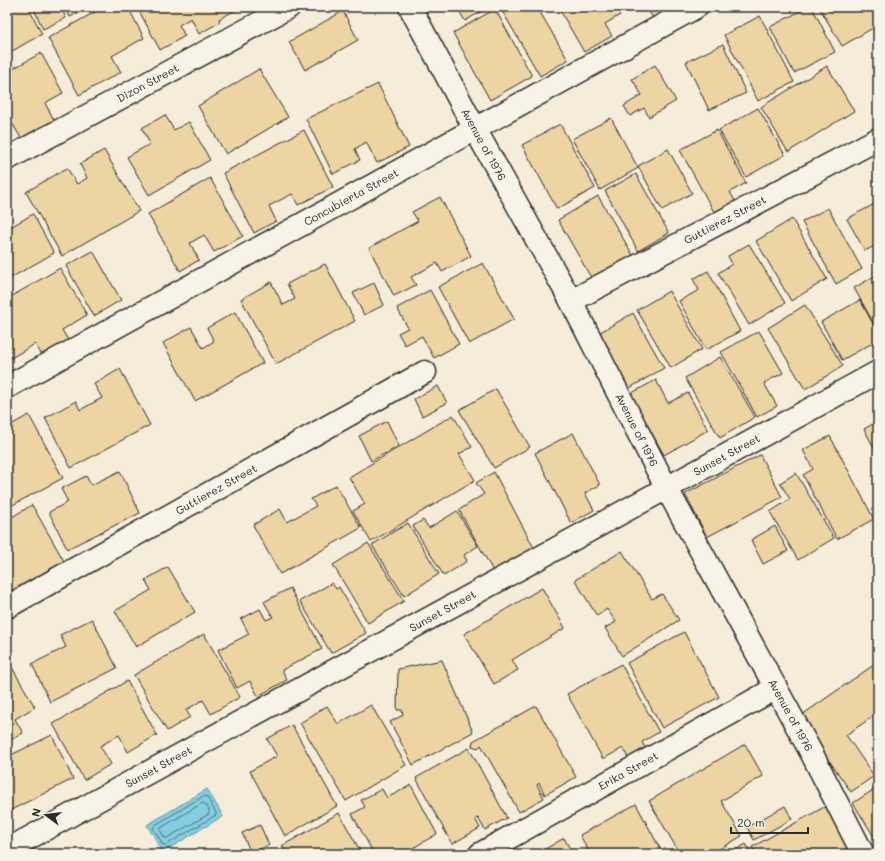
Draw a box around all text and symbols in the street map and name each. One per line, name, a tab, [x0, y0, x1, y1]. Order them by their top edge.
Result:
street label: Dizon Street	[114, 60, 181, 105]
street label: Avenue of 1976	[458, 106, 510, 183]
street label: Concubierta Street	[301, 165, 401, 229]
street label: Guttierez Street	[681, 191, 769, 247]
street label: Avenue of 1976	[612, 391, 662, 469]
street label: Sunset Street	[690, 430, 763, 479]
street label: Guttierez Street	[173, 460, 259, 518]
street label: Sunset Street	[406, 586, 479, 635]
street label: Avenue of 1976	[765, 676, 817, 754]
street label: Sunset Street	[122, 742, 195, 791]
street label: Erika Street	[595, 748, 661, 793]
north arrow	[26, 795, 66, 835]
text: N	[28, 806, 44, 818]
scale bar	[731, 809, 808, 835]
text: 20 m	[737, 814, 765, 830]

